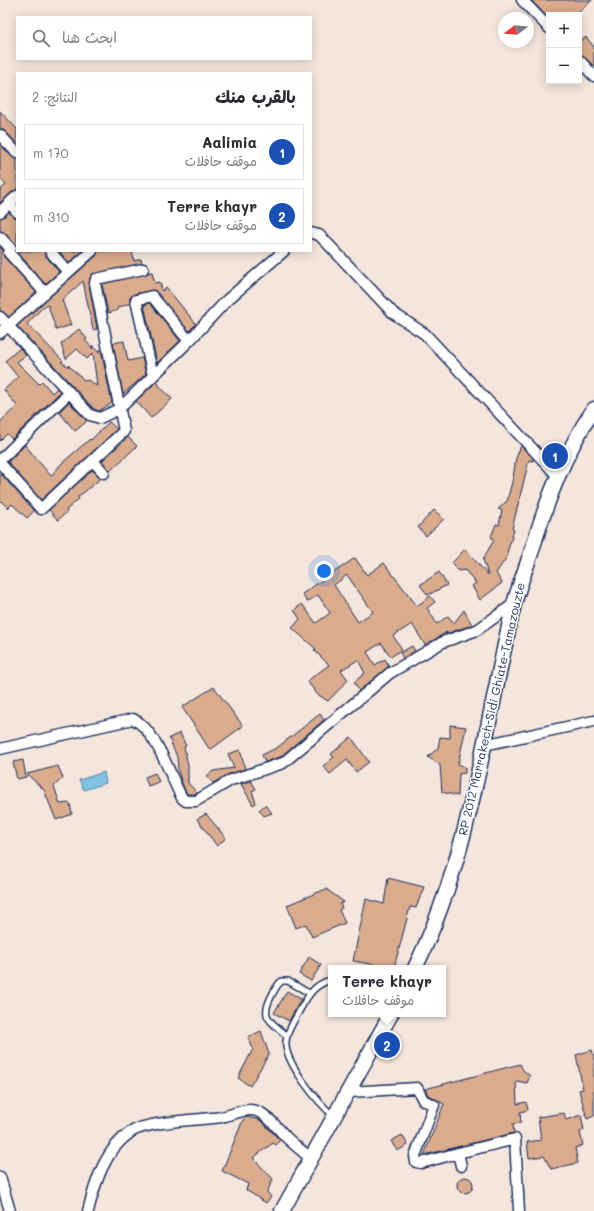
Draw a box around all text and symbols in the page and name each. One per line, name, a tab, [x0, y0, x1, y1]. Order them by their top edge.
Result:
north arrow	[498, 12, 534, 48]
map controls	[546, 12, 582, 84]
button: +	[546, 12, 582, 48]
search box	[16, 16, 312, 60]
icon: search	[30, 27, 52, 49]
text: ابحث هنا	[62, 27, 117, 47]
button: −	[546, 48, 582, 84]
text: بالقرب منك	[215, 85, 296, 107]
text: النتائج: 2	[32, 88, 77, 105]
text: Aalimia	[202, 132, 257, 152]
text: 170 m	[33, 144, 69, 161]
text: 1	[279, 144, 285, 161]
text: موقف حافلات	[185, 152, 257, 169]
text: Terre khayr	[167, 196, 257, 216]
text: 310 m	[33, 208, 69, 225]
text: 2	[278, 208, 286, 225]
text: موقف حافلات	[185, 216, 257, 233]
pin: 1	[542, 441, 568, 471]
your location	[314, 561, 334, 581]
street label: RP 2012 Marrakech-Sidi Ghiate-Tamazouzte	[454, 581, 528, 837]
popup	[328, 965, 446, 1017]
text: Terre khayr	[342, 971, 432, 991]
text: موقف حافلات	[342, 991, 414, 1008]
pin: 2	[374, 1030, 400, 1060]

